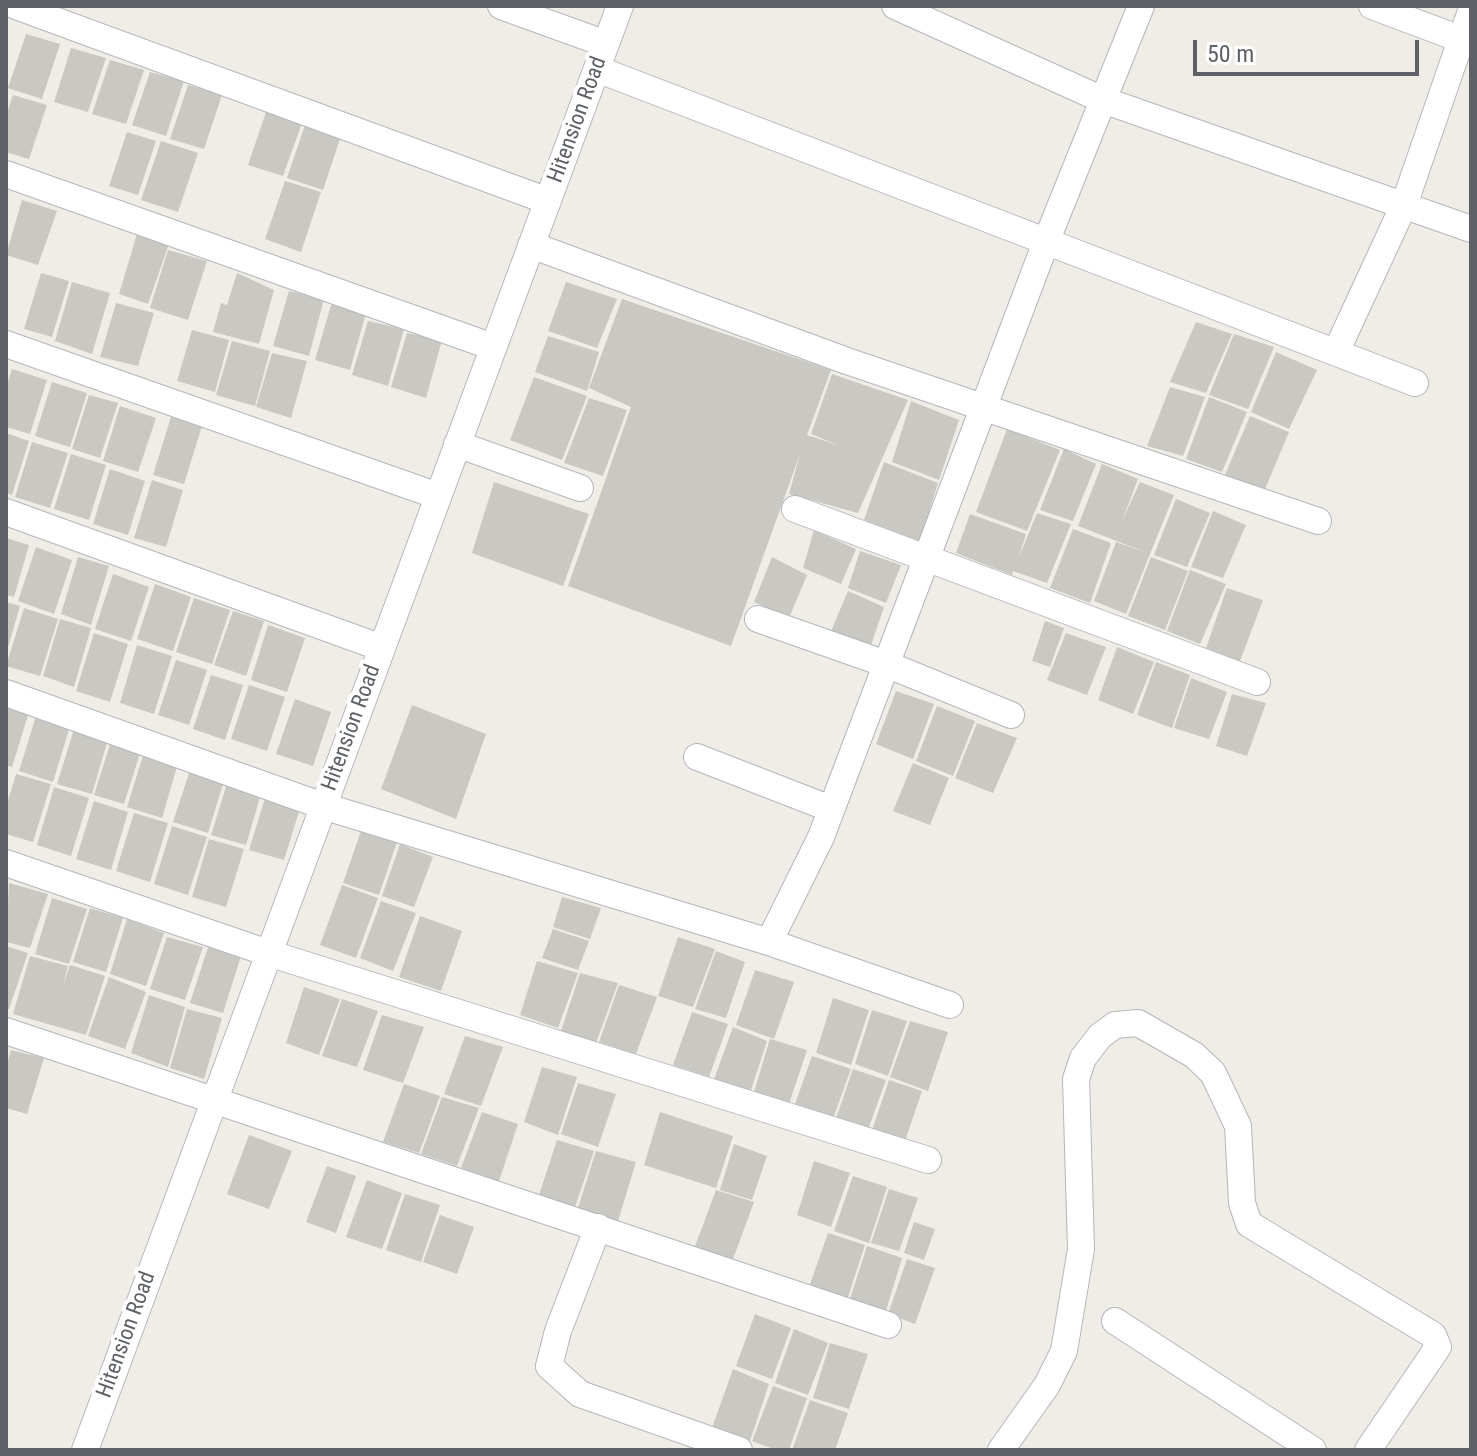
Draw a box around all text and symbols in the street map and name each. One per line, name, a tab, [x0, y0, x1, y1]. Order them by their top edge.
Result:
scale bar	[1197, 24, 1423, 74]
text: 50 m	[1207, 40, 1254, 68]
street label: Hitension Road	[543, 53, 613, 187]
street label: Hitension Road	[317, 661, 387, 795]
street label: Hitension Road	[92, 1268, 162, 1402]

